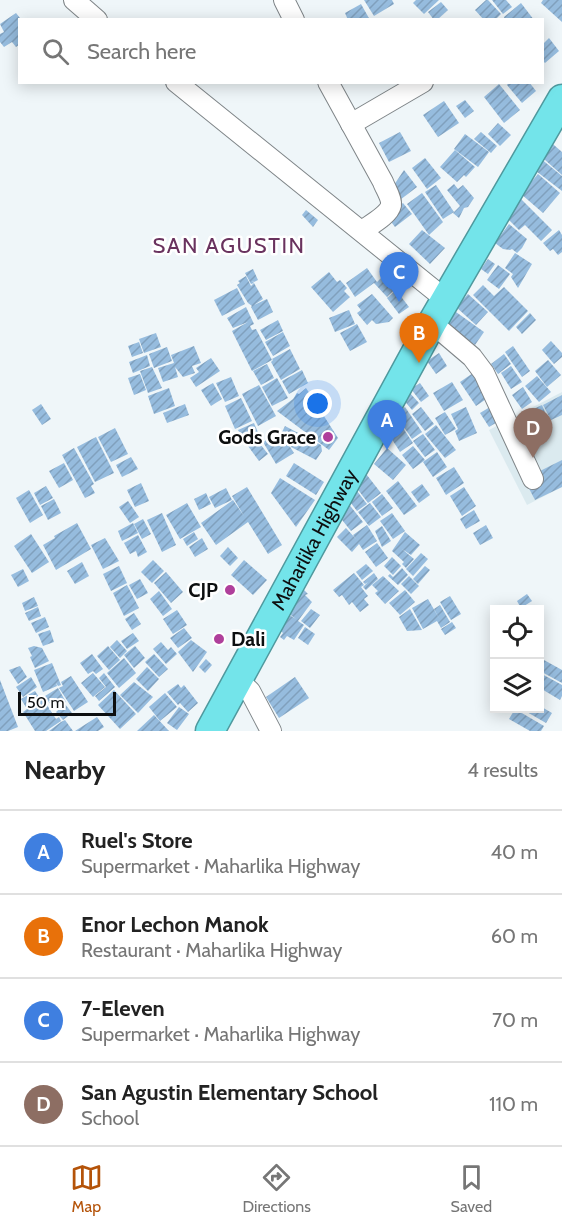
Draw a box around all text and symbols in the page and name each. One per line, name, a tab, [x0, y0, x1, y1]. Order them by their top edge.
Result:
search box	[18, 18, 544, 84]
icon: search	[39, 35, 72, 68]
text: Search here	[87, 38, 196, 65]
district label: SAN AGUSTIN	[152, 232, 306, 259]
pin: C	[380, 252, 418, 302]
pin: B	[400, 314, 438, 363]
your location	[303, 389, 332, 418]
pin: A	[368, 400, 406, 450]
pin: D	[514, 408, 552, 458]
place label: Gods Grace	[218, 425, 316, 449]
marker: Gods Grace	[321, 430, 335, 444]
street label: Maharlika Highway	[266, 465, 362, 614]
place label: CJP	[188, 578, 218, 602]
marker: CJP	[223, 583, 237, 597]
map controls	[490, 605, 544, 713]
button: locate	[490, 605, 544, 659]
place label: Dali	[231, 627, 265, 651]
marker: Dali	[212, 632, 226, 646]
button: layers	[490, 659, 544, 713]
scale bar	[18, 689, 116, 716]
text: 50 m	[27, 693, 64, 712]
text: Nearby	[24, 754, 105, 786]
text: 4 results	[467, 758, 538, 782]
text: Ruel's Store	[81, 827, 193, 854]
text: A	[37, 840, 50, 864]
text: 40 m	[490, 840, 538, 864]
text: Supermarket · Maharlika Highway	[81, 854, 360, 878]
text: Enor Lechon Manok	[81, 911, 269, 938]
text: B	[37, 924, 50, 948]
text: 60 m	[491, 924, 538, 948]
text: Restaurant · Maharlika Highway	[81, 938, 342, 962]
text: 7-Eleven	[81, 995, 165, 1022]
text: C	[37, 1008, 50, 1032]
text: 70 m	[492, 1008, 538, 1032]
text: Supermarket · Maharlika Highway	[81, 1022, 360, 1046]
text: San Agustin Elementary School	[81, 1079, 378, 1106]
text: D	[36, 1092, 51, 1116]
text: 110 m	[489, 1092, 538, 1116]
text: School	[81, 1106, 139, 1130]
tab: Map	[70, 1161, 103, 1216]
tab: Directions	[243, 1161, 311, 1216]
tab: Saved	[451, 1161, 492, 1216]

